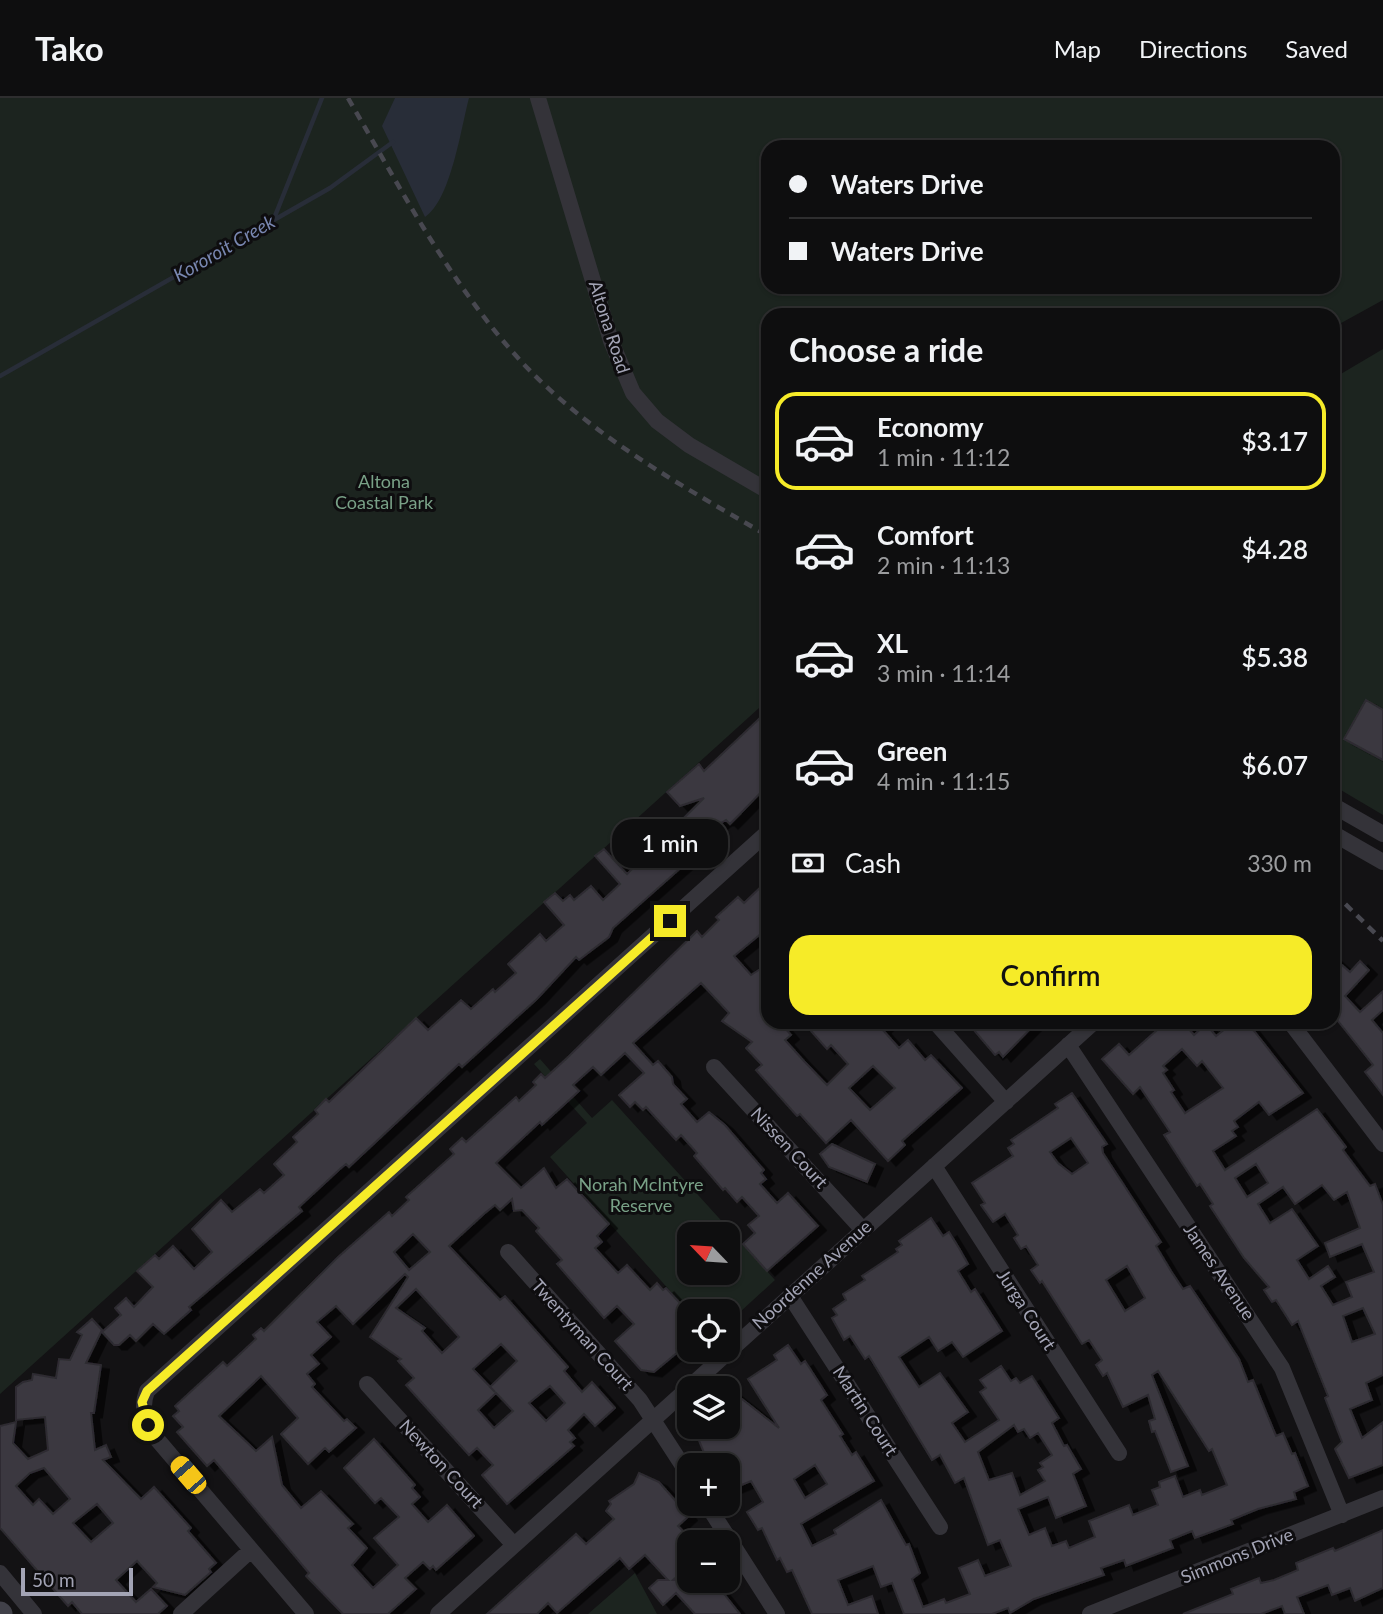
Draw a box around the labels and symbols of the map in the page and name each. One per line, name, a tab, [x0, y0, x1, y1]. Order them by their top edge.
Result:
water label: Kororoit Creek	[169, 209, 279, 286]
street label: Altona Road	[585, 277, 635, 376]
park label: Altona Coastal Park	[335, 470, 434, 513]
callout: 1 min	[612, 820, 728, 868]
route end	[654, 905, 686, 937]
street label: Nissen Court	[747, 1102, 833, 1193]
park label: Norah McIntyre Reserve	[579, 1173, 703, 1216]
street label: Noordenne Avenue	[747, 1215, 875, 1334]
street label: James Avenue	[1179, 1219, 1260, 1324]
north arrow	[677, 1222, 740, 1284]
street label: Jurga Court	[993, 1265, 1061, 1354]
street label: Twentyman Court	[527, 1274, 639, 1395]
street label: Martin Court	[829, 1361, 903, 1460]
route start	[132, 1409, 164, 1441]
street label: Newton Court	[395, 1414, 489, 1513]
car	[167, 1452, 210, 1498]
street label: Simmons Drive	[1177, 1523, 1296, 1588]
scale bar	[21, 1565, 133, 1597]

